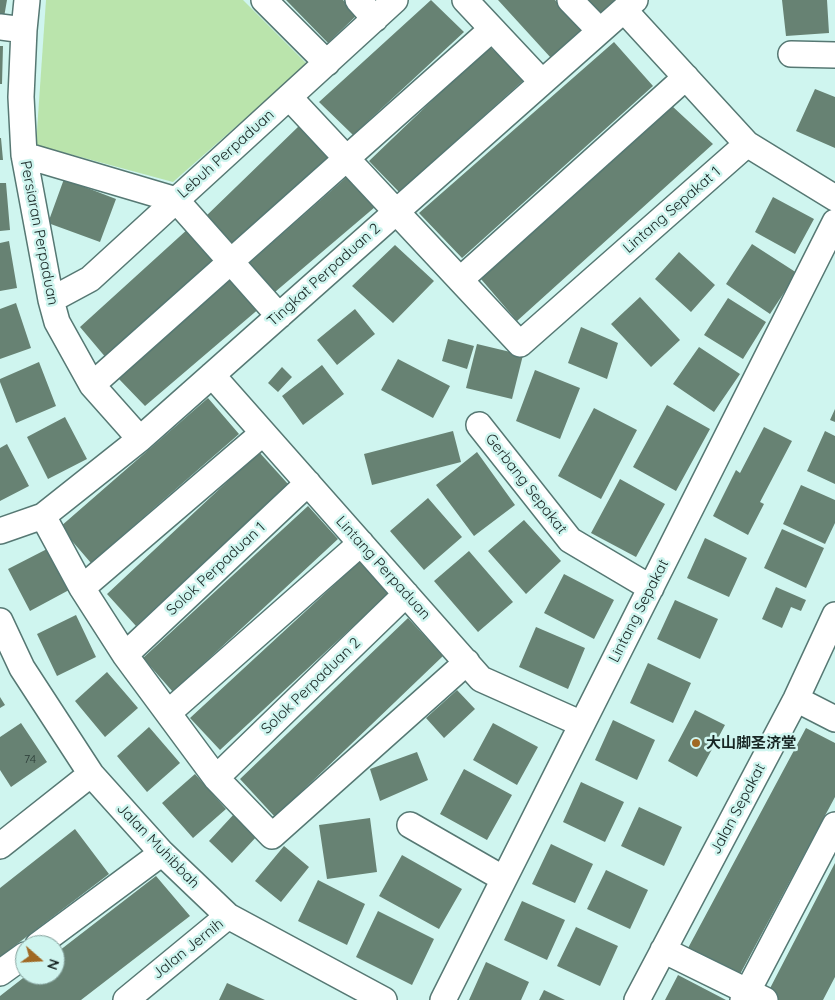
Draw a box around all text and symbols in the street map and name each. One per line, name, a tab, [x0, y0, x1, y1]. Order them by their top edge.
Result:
street label: Lebuh Perpaduan	[174, 106, 278, 202]
street label: Persiaran Perpaduan	[16, 159, 62, 307]
street label: Lintang Sepakat 1	[620, 163, 724, 257]
street label: Tingkat Perpaduan 2	[264, 220, 384, 330]
street label: Gerbang Sepakat	[481, 430, 571, 538]
street label: Lintang Perpaduan	[332, 513, 434, 623]
street label: Solok Perpaduan 1	[163, 519, 269, 619]
street label: Lintang Sepakat	[605, 556, 673, 666]
street label: Solok Perpaduan 2	[258, 634, 364, 738]
place label: 大山脚圣济堂	[706, 734, 796, 752]
marker: 大山脚圣济堂	[690, 737, 702, 749]
house number: 74	[24, 752, 36, 766]
street label: Jalan Sepakat	[707, 761, 769, 857]
street label: Jalan Muhibbah	[113, 800, 203, 892]
street label: Jalan Jernih	[149, 915, 227, 983]
north arrow	[15, 935, 65, 985]
text: N	[43, 957, 63, 972]

